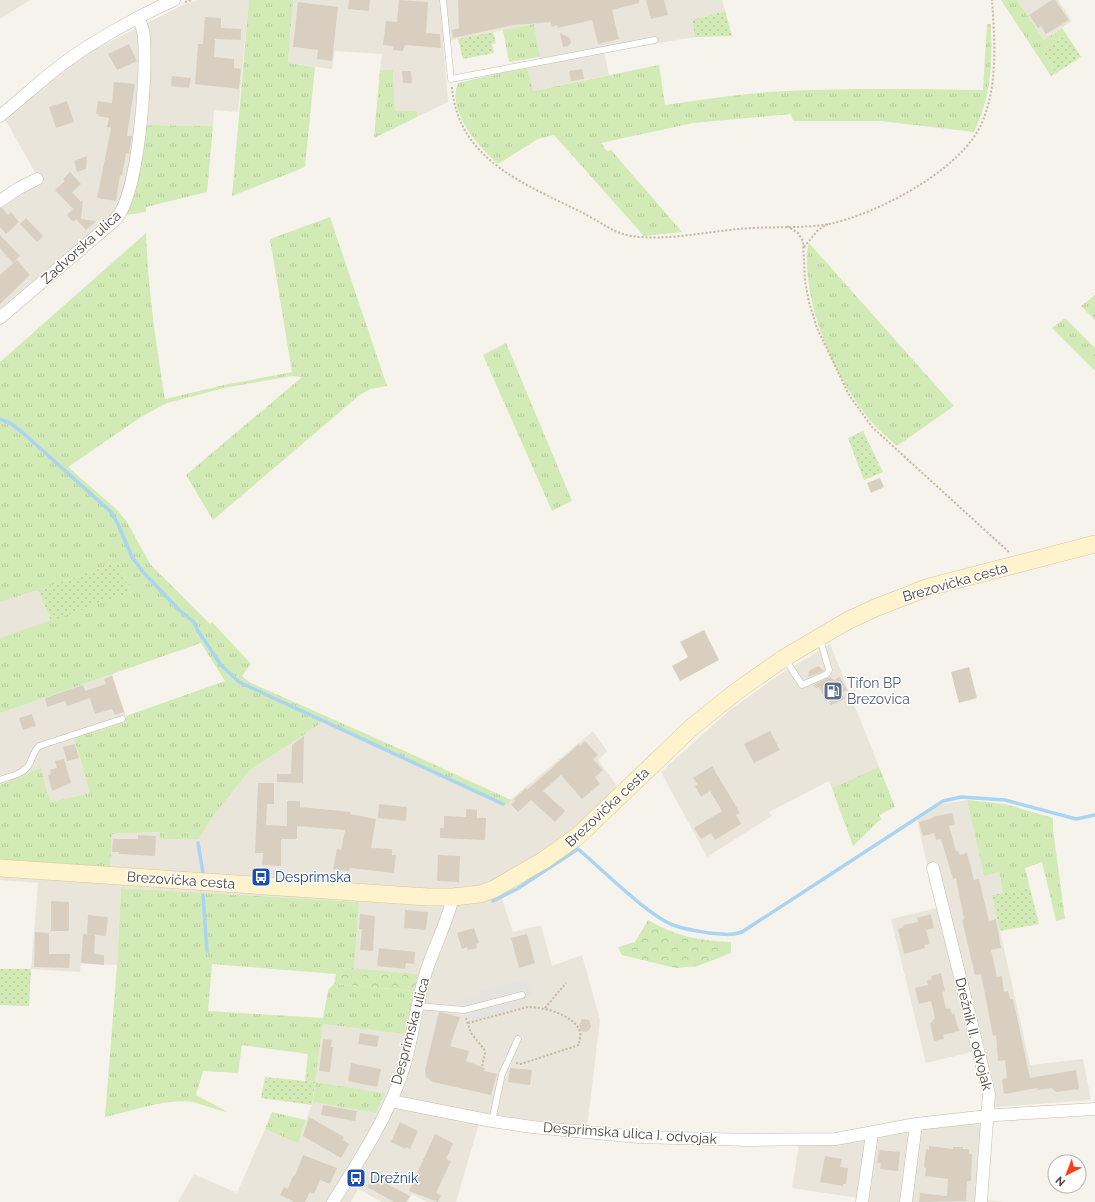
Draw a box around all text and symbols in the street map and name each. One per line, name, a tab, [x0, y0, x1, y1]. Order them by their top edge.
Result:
street label: Zadvorska ulica	[38, 207, 124, 287]
street label: Brezovička cesta	[901, 559, 1009, 605]
place label: Tifon BP Brezovica	[847, 675, 910, 707]
fuel station icon: Tifon BP Brezovica	[822, 680, 844, 702]
street label: Brezovička cesta	[562, 764, 652, 850]
bus stop icon: Desprimska	[250, 866, 272, 888]
street label: Brezovička cesta	[126, 868, 236, 892]
place label: Desprimska	[275, 869, 351, 885]
street label: Desprimska ulica	[388, 976, 432, 1086]
street label: Drežnik II. odvojak	[952, 976, 996, 1093]
street label: Desprimska ulica I. odvojak	[542, 1119, 718, 1147]
north arrow	[1047, 1154, 1087, 1194]
bus stop icon: Drežnik	[345, 1167, 367, 1189]
place label: Drežnik	[370, 1170, 419, 1186]
text: N	[1053, 1173, 1068, 1189]

